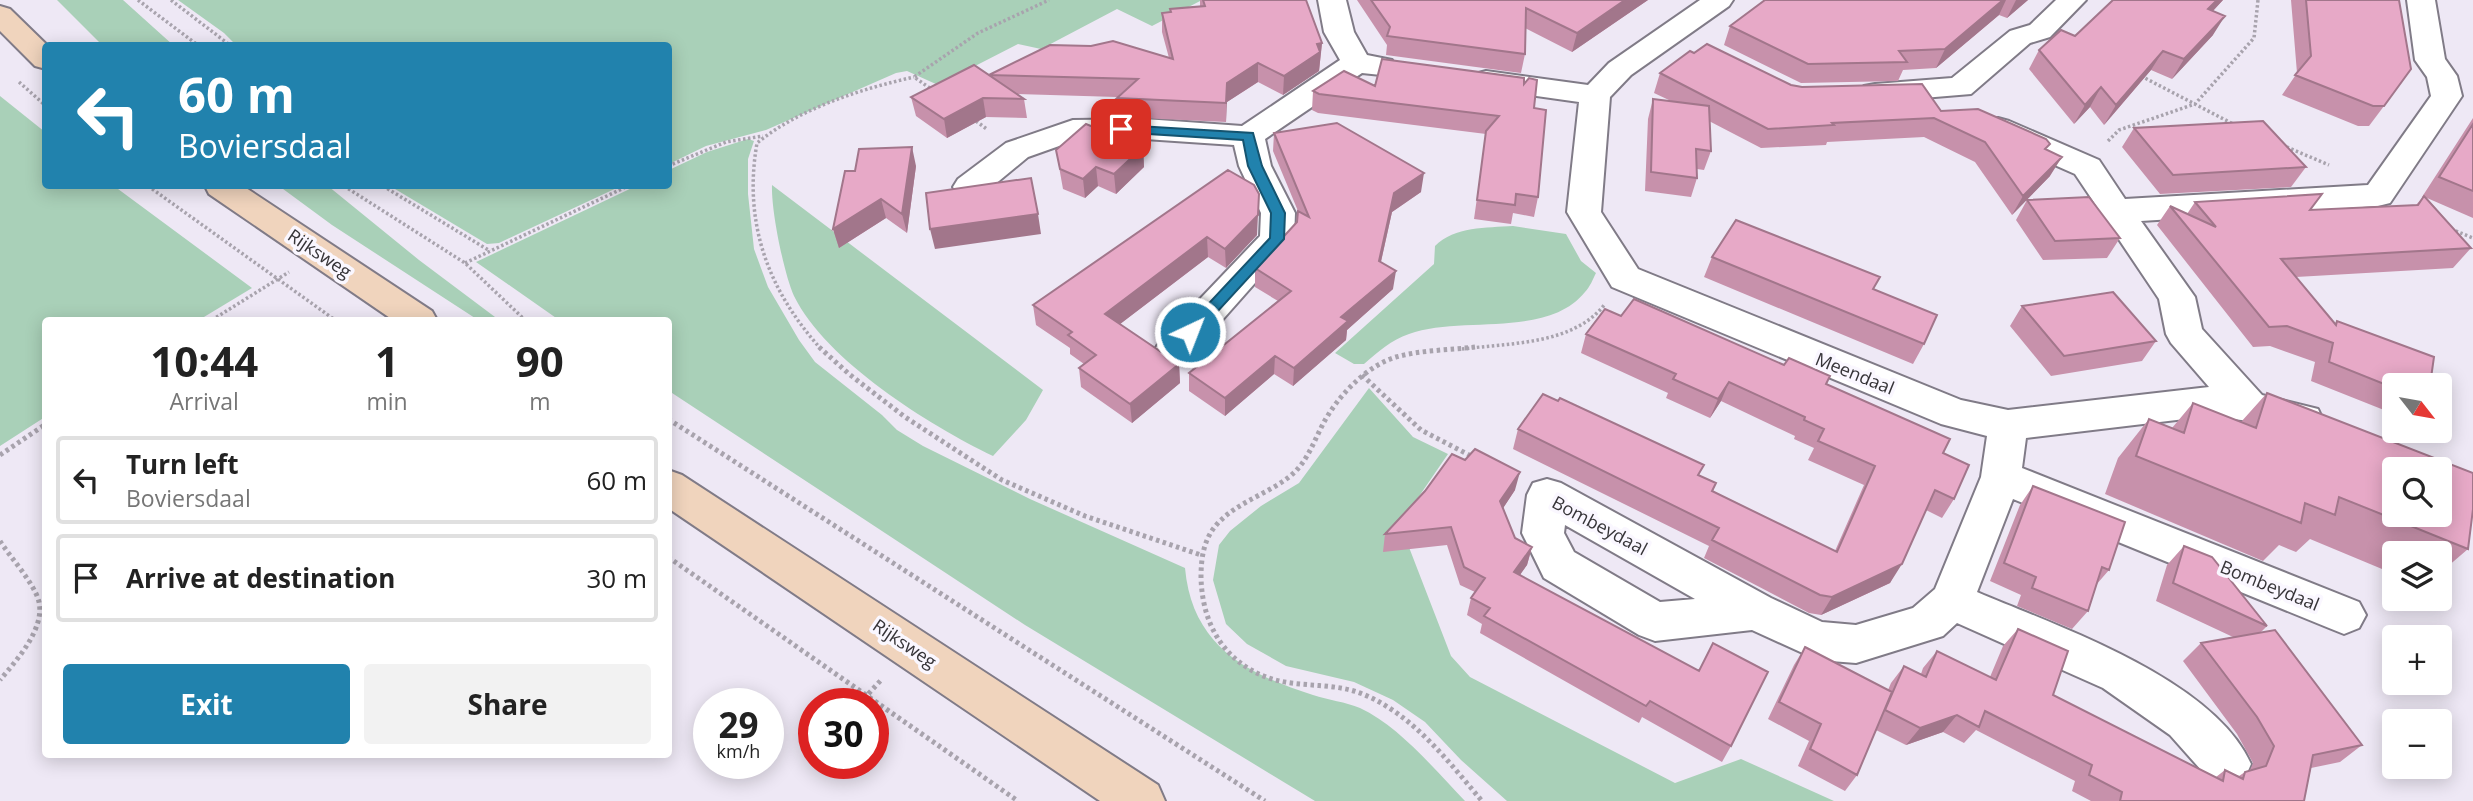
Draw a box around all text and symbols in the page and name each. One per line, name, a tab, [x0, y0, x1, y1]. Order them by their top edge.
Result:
text: 60 m	[178, 61, 295, 127]
icon: left	[63, 70, 154, 161]
pin	[1091, 99, 1151, 159]
icon: arrive	[1102, 110, 1140, 148]
text: Boviersdaal	[178, 124, 352, 167]
street label: Rijksweg	[283, 223, 357, 283]
position arrow	[1153, 295, 1227, 369]
text: 10:44	[150, 332, 258, 389]
text: 1	[375, 332, 399, 389]
text: 90	[516, 332, 564, 389]
street label: Meendaal	[1812, 346, 1898, 400]
north arrow	[2382, 373, 2452, 443]
map controls	[2382, 373, 2452, 779]
text: Arrival	[170, 385, 239, 417]
text: min	[366, 385, 408, 417]
text: m	[529, 385, 550, 417]
text: Turn left	[126, 446, 238, 482]
button: search	[2382, 457, 2452, 527]
icon: left	[67, 461, 105, 499]
text: 60 m	[586, 462, 647, 498]
text: Boviersdaal	[126, 482, 251, 514]
street label: Bombeydaal	[1548, 490, 1652, 560]
button: layers	[2382, 541, 2452, 611]
street label: Bombeydaal	[2217, 554, 2323, 616]
icon: arrive	[67, 559, 105, 597]
text: Arrive at destination	[126, 560, 395, 596]
text: 30 m	[586, 560, 647, 596]
street label: Rijksweg	[868, 613, 942, 673]
button: +	[2382, 625, 2452, 695]
button: Exit	[63, 664, 350, 744]
button: Share	[364, 664, 651, 744]
speed limit sign: 30	[798, 688, 889, 779]
text: 29	[718, 701, 759, 748]
button: −	[2382, 709, 2452, 779]
text: km/h	[717, 739, 760, 763]

